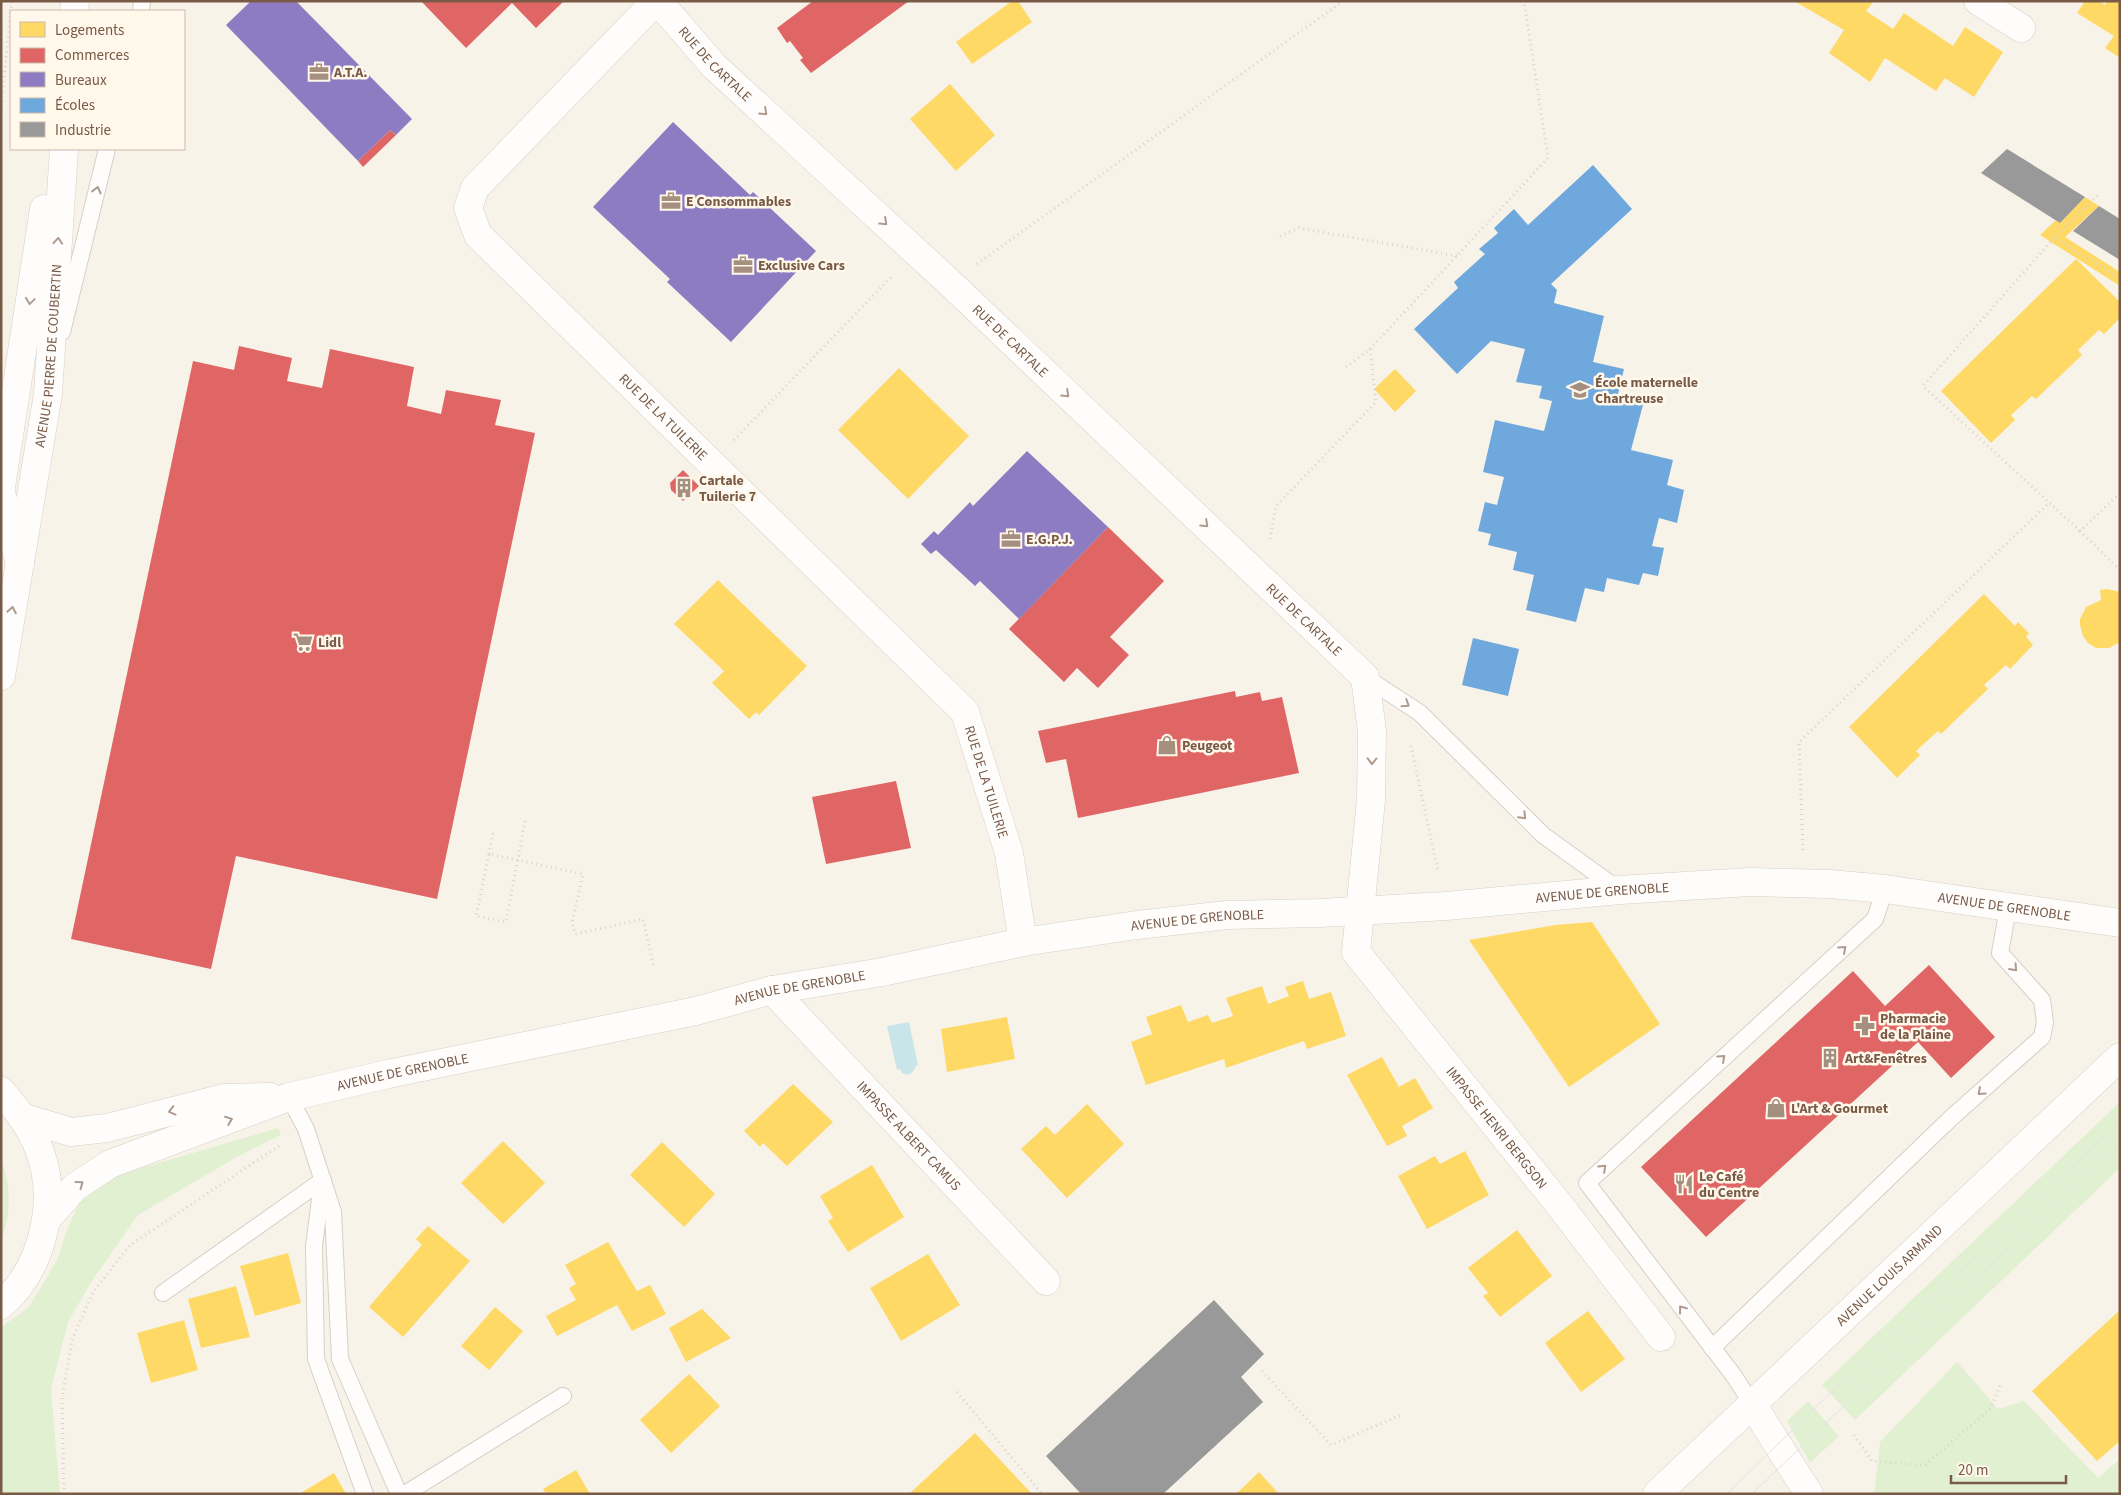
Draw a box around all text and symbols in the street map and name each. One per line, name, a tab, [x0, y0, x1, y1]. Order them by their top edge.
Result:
legend	[10, 10, 185, 150]
text: Logements	[55, 20, 124, 41]
street label: RUE DE CARTALE	[673, 22, 756, 107]
text: Commerces	[55, 45, 129, 66]
office icon: A.T.A.	[308, 61, 330, 83]
place label: A.T.A.	[333, 63, 367, 83]
text: Bureaux	[55, 70, 107, 91]
text: Écoles	[55, 95, 95, 116]
one-way arrow	[759, 106, 768, 115]
text: Industrie	[55, 120, 111, 141]
one-way arrow	[91, 185, 102, 194]
office icon: E Consommables	[660, 190, 682, 212]
place label: E Consommables	[686, 192, 791, 212]
one-way arrow	[878, 216, 887, 225]
one-way arrow	[53, 237, 64, 245]
office icon: Exclusive Cars	[732, 254, 754, 276]
place label: Exclusive Cars	[758, 256, 845, 276]
street label: AVENUE PIERRE DE COUBERTIN	[30, 264, 67, 449]
one-way arrow	[26, 296, 36, 305]
street label: RUE DE CARTALE	[967, 300, 1052, 382]
street label: RUE DE LA TUILERIE	[614, 369, 712, 465]
place label: École maternelle Chartreuse	[1595, 373, 1698, 409]
school or university icon: École maternelle Chartreuse	[1569, 379, 1591, 401]
one-way arrow	[1060, 388, 1069, 397]
place label: Cartale Tuilerie 7	[699, 471, 756, 507]
building icon: Cartale Tuilerie 7	[673, 477, 695, 499]
one-way arrow	[1200, 518, 1209, 527]
office icon: E.G.P.J.	[1000, 528, 1022, 550]
place label: E.G.P.J.	[1026, 530, 1073, 550]
street label: RUE DE CARTALE	[1261, 579, 1346, 661]
one-way arrow	[7, 606, 17, 615]
supermarket icon: Lidl	[292, 631, 314, 653]
place label: Lidl	[318, 633, 341, 653]
one-way arrow	[1401, 697, 1410, 707]
street label: RUE DE LA TUILERIE	[959, 723, 1013, 841]
shop icon: Peugeot	[1156, 734, 1178, 756]
place label: Peugeot	[1182, 736, 1233, 756]
one-way arrow	[1367, 757, 1377, 765]
one-way arrow	[1517, 810, 1526, 819]
street label: AVENUE DE GRENOBLE	[1535, 878, 1670, 909]
street label: AVENUE DE GRENOBLE	[1937, 888, 2072, 927]
street label: AVENUE DE GRENOBLE	[1129, 905, 1264, 937]
one-way arrow	[1837, 946, 1846, 955]
one-way arrow	[2008, 963, 2017, 972]
street label: AVENUE DE GRENOBLE	[732, 966, 867, 1011]
place label: Pharmacie de la Plaine	[1880, 1009, 1951, 1045]
pharmacy icon: Pharmacie de la Plaine	[1854, 1015, 1876, 1037]
building icon: Art&Fenêtres	[1819, 1047, 1841, 1069]
street label: AVENUE DE GRENOBLE	[335, 1049, 470, 1097]
place label: Art&Fenêtres	[1844, 1049, 1927, 1069]
one-way arrow	[1717, 1055, 1726, 1064]
street label: IMPASSE HENRI BERGSON	[1441, 1063, 1552, 1194]
street label: IMPASSE ALBERT CAMUS	[852, 1077, 965, 1196]
one-way arrow	[1977, 1086, 1986, 1095]
shop icon: L'Art & Gourmet	[1765, 1097, 1787, 1119]
place label: L'Art & Gourmet	[1791, 1099, 1889, 1119]
one-way arrow	[169, 1106, 177, 1116]
one-way arrow	[224, 1116, 232, 1126]
one-way arrow	[1597, 1165, 1606, 1174]
place label: Le Café du Centre	[1699, 1167, 1759, 1203]
restaurant icon: Le Café du Centre	[1673, 1173, 1695, 1195]
one-way arrow	[74, 1181, 84, 1190]
street label: AVENUE LOUIS ARMAND	[1832, 1220, 1948, 1331]
one-way arrow	[1680, 1306, 1688, 1315]
scale bar	[1951, 1452, 2066, 1484]
text: 20 m	[1958, 1460, 1988, 1481]

